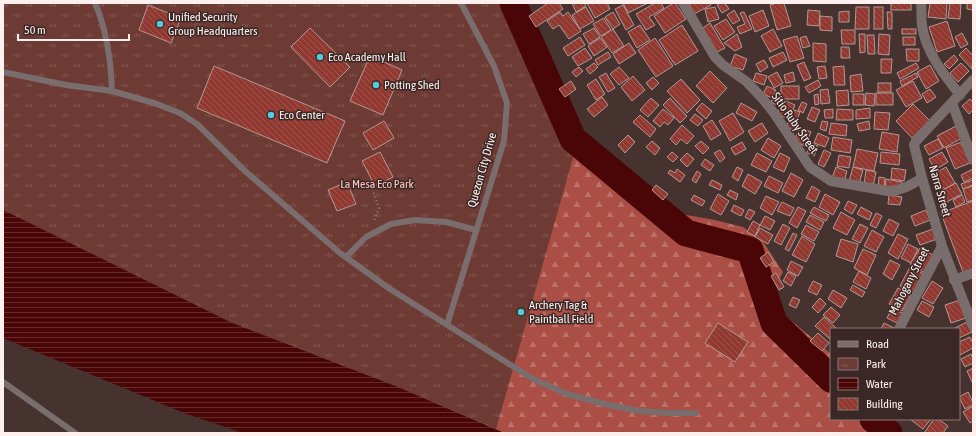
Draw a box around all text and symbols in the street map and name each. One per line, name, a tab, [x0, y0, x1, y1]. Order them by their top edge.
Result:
place label: Unified Security Group Headquarters	[168, 10, 257, 38]
scale bar	[18, 16, 129, 42]
marker: Unified Security Group Headquarters	[155, 19, 165, 29]
text: 50 m	[24, 23, 46, 37]
place label: Eco Academy Hall	[328, 50, 407, 64]
marker: Eco Academy Hall	[315, 52, 325, 62]
place label: Potting Shed	[384, 78, 440, 92]
marker: Potting Shed	[371, 80, 381, 90]
street label: Sitio Ruby Street	[769, 90, 822, 157]
place label: Eco Center	[279, 108, 325, 122]
marker: Eco Center	[266, 110, 276, 120]
street label: Quezon City Drive	[465, 131, 499, 209]
street label: Narra Street	[926, 164, 954, 219]
park label: La Mesa Eco Park	[340, 177, 415, 191]
street label: Mahogany Street	[886, 244, 932, 317]
place label: Archery Tag & Paintball Field	[529, 298, 593, 326]
marker: Archery Tag & Paintball Field	[516, 307, 526, 317]
legend	[830, 328, 960, 420]
text: Road	[866, 337, 889, 351]
text: Park	[866, 357, 887, 371]
text: Water	[866, 377, 893, 391]
text: Building	[866, 397, 904, 411]

